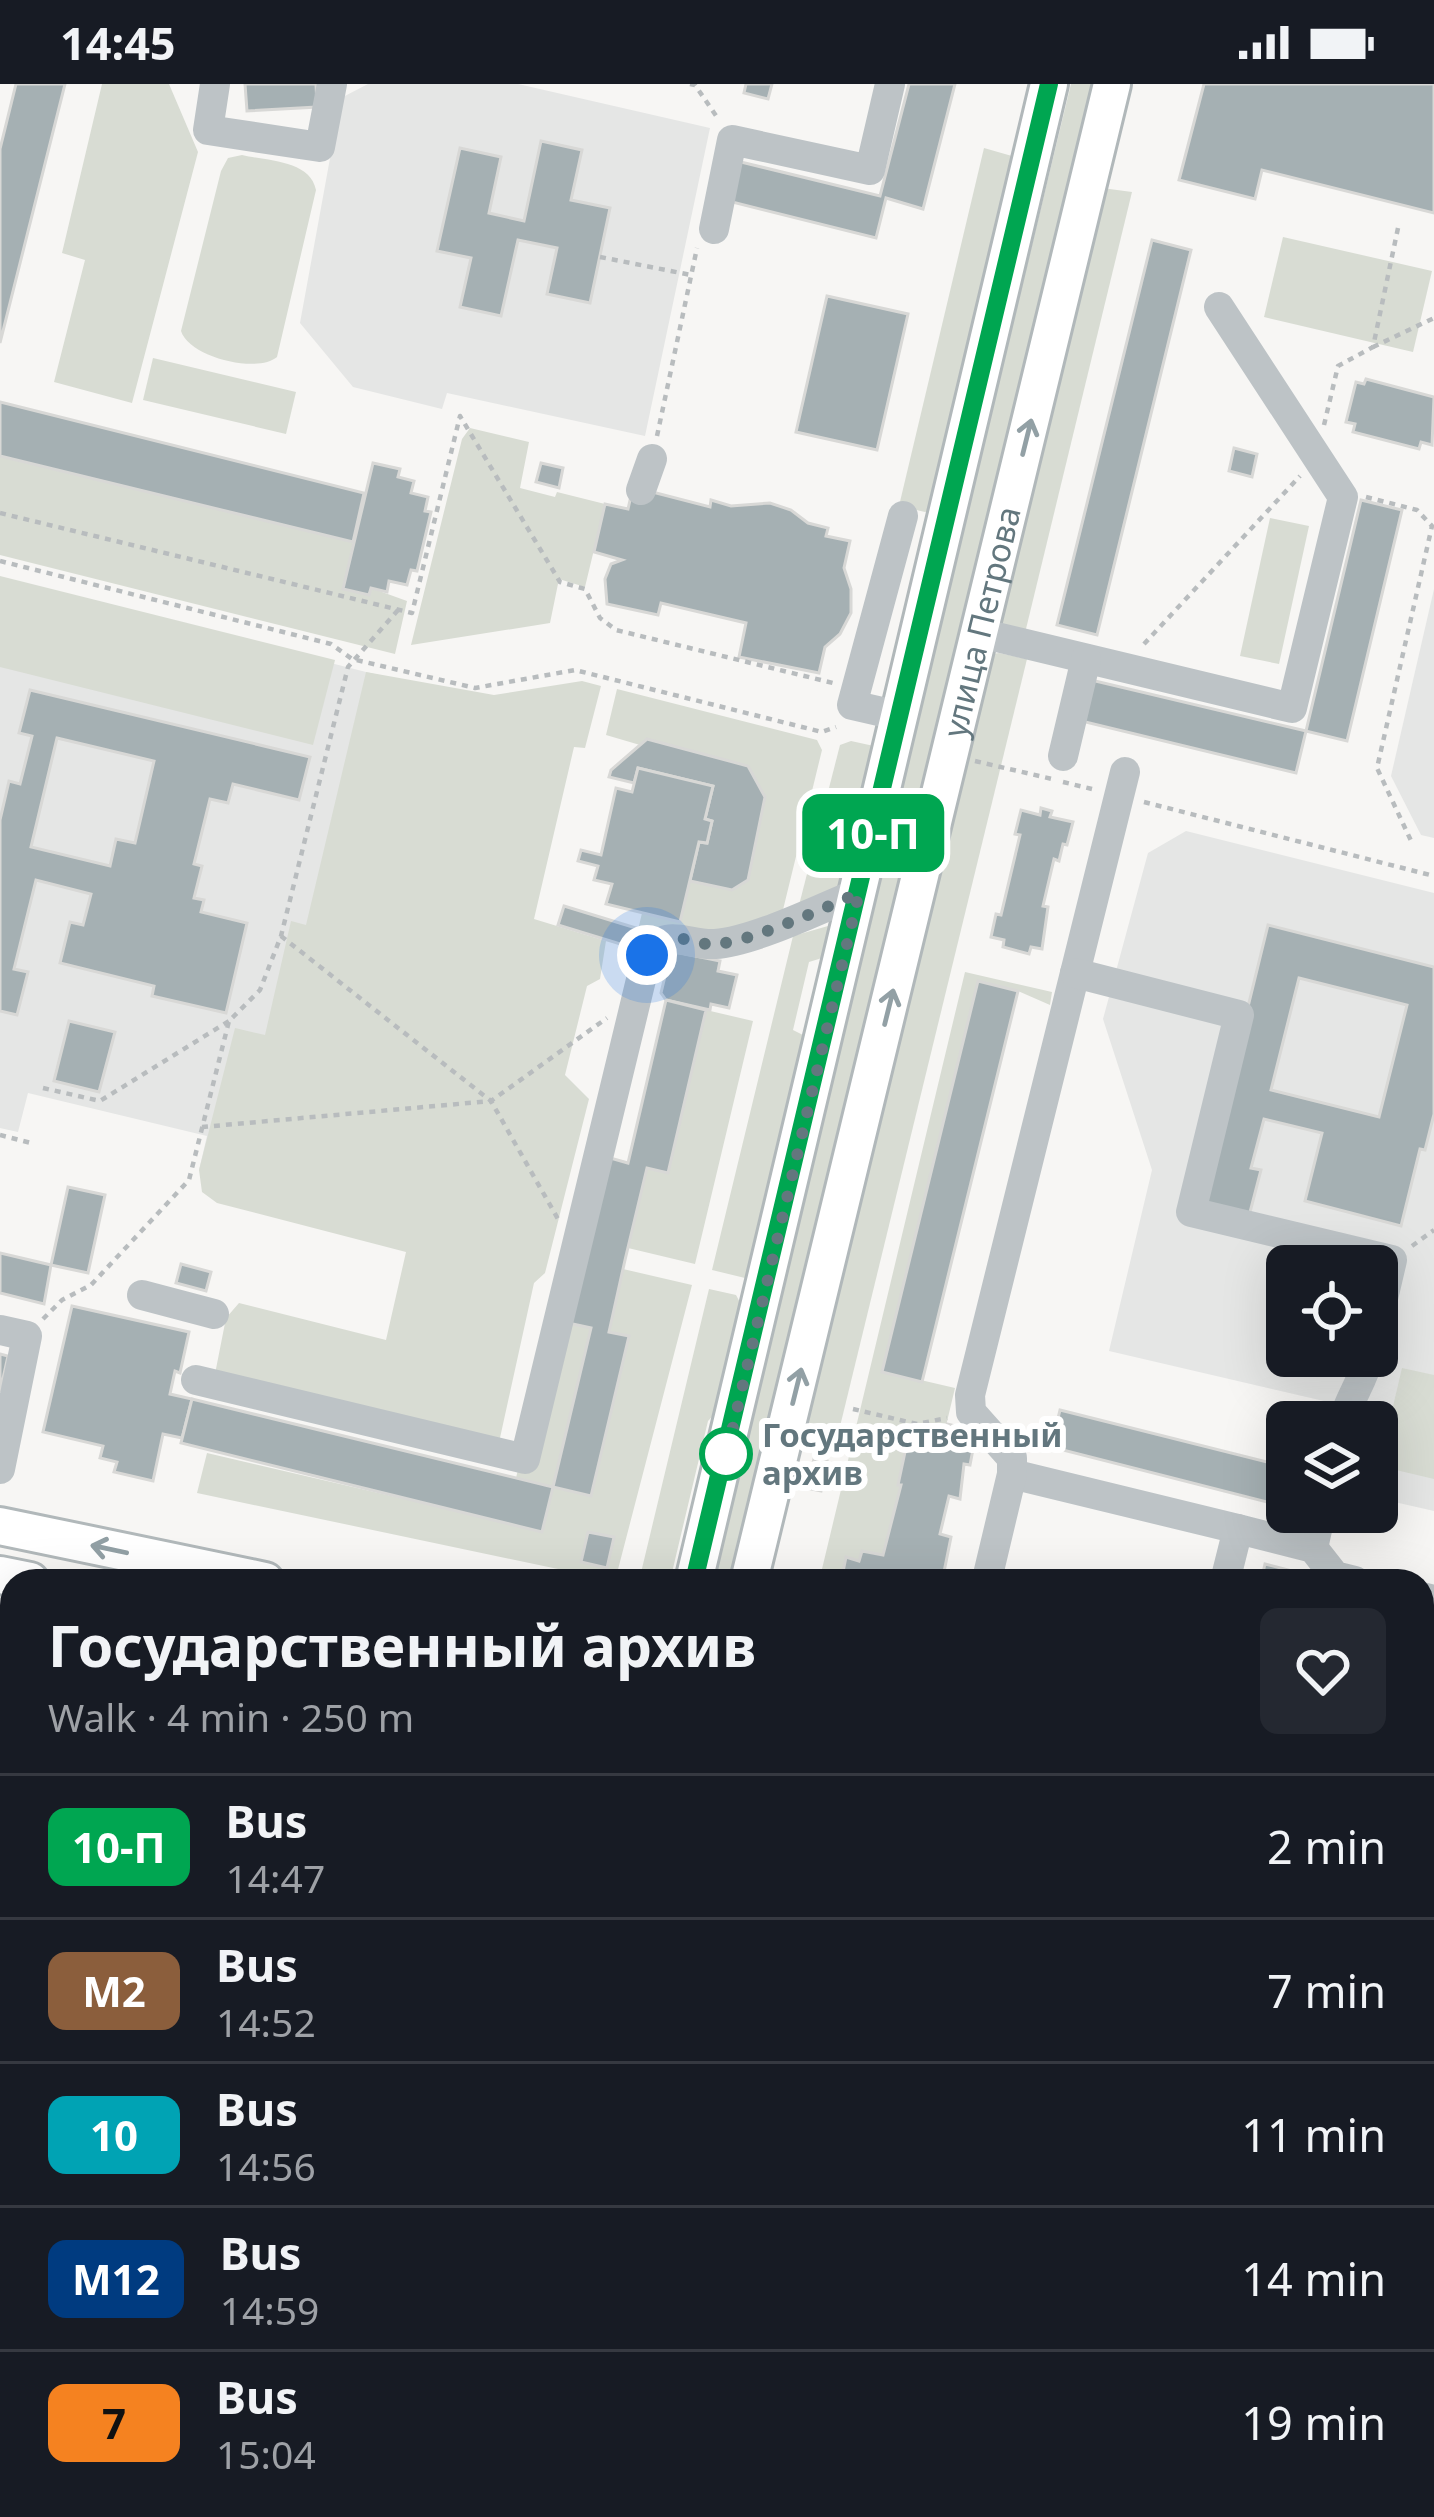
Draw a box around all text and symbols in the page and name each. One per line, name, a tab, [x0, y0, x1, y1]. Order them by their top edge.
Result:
text: 14:45	[60, 12, 176, 73]
one-way arrow	[1017, 418, 1039, 456]
street label: улица Петрова	[931, 502, 1031, 742]
line badge: 10-П	[789, 794, 957, 872]
text: 10-П	[826, 804, 920, 861]
your location	[617, 925, 677, 985]
one-way arrow	[879, 988, 901, 1026]
map controls	[1266, 1245, 1398, 1533]
button: locate	[1266, 1245, 1398, 1377]
one-way arrow	[787, 1367, 809, 1405]
button: layers	[1266, 1401, 1398, 1533]
place label: Государственный архив	[762, 1412, 1063, 1495]
marker: Государственный архив	[701, 1429, 751, 1479]
one-way arrow	[91, 1536, 129, 1559]
text: Государственный архив	[48, 1606, 756, 1684]
button: heart	[1260, 1608, 1386, 1734]
text: Walk · 4 min · 250 m	[48, 1690, 414, 1743]
text: Bus	[226, 1790, 307, 1851]
text: 2 min	[1267, 1816, 1386, 1877]
text: 10-П	[72, 1818, 166, 1875]
text: 14:47	[226, 1851, 325, 1904]
text: Bus	[216, 1934, 298, 1995]
text: 7 min	[1267, 1960, 1386, 2021]
text: М2	[82, 1962, 146, 2019]
text: 14:52	[216, 1995, 316, 2048]
text: Bus	[216, 2078, 298, 2139]
text: 11 min	[1241, 2104, 1386, 2165]
text: 10	[90, 2106, 138, 2163]
text: 14:56	[216, 2139, 316, 2192]
text: Bus	[220, 2222, 301, 2283]
text: 14 min	[1241, 2248, 1386, 2309]
text: М12	[72, 2250, 160, 2307]
text: 14:59	[220, 2283, 319, 2336]
text: Bus	[216, 2366, 298, 2427]
text: 19 min	[1241, 2392, 1386, 2453]
text: 7	[102, 2394, 126, 2451]
text: 15:04	[216, 2427, 316, 2480]

